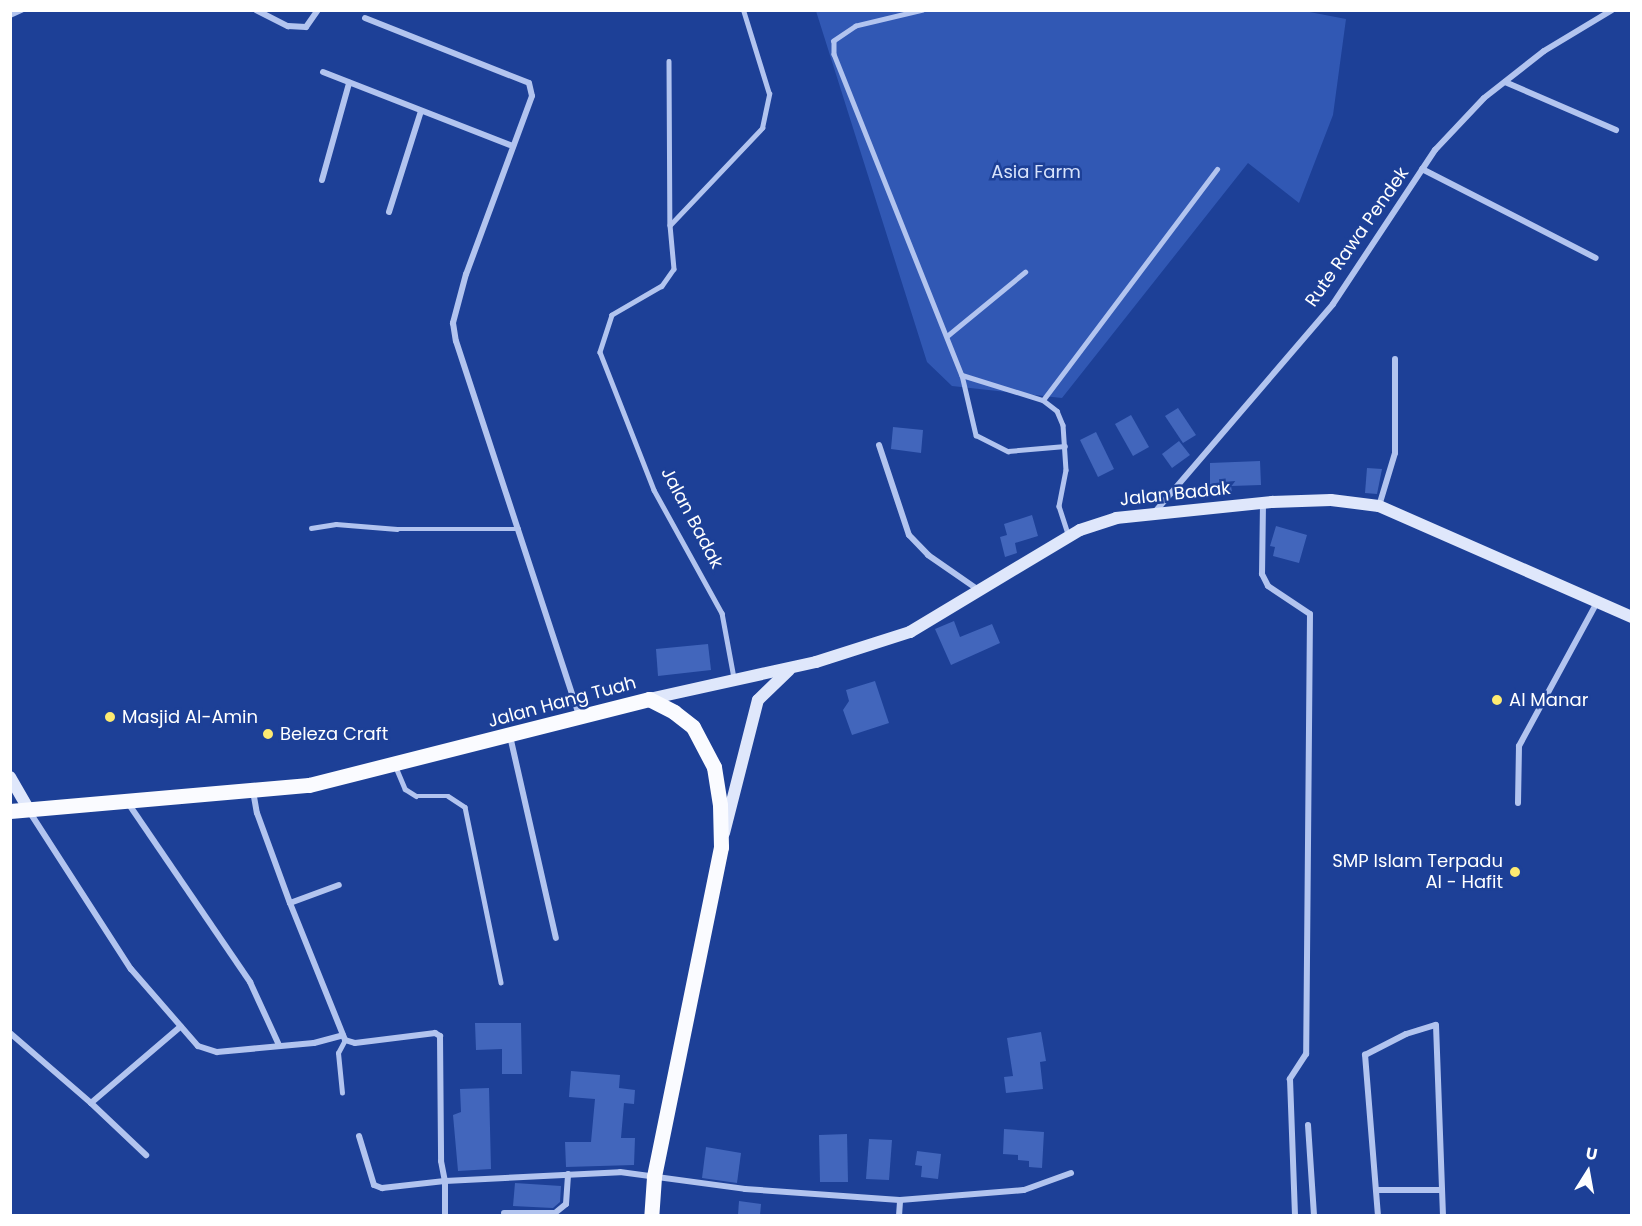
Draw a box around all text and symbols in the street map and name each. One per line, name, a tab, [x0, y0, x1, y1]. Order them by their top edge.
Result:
park label: Asia Farm	[991, 161, 1081, 183]
street label: Rute Rawa Pendek	[1301, 163, 1413, 311]
street label: Jalan Badak	[656, 464, 728, 572]
street label: Jalan Badak	[1118, 477, 1232, 511]
street label: Jalan Hang Tuah	[485, 672, 639, 732]
place label: Al Manar	[1509, 689, 1588, 711]
marker: Al Manar	[1490, 693, 1504, 707]
place label: Masjid Al-Amin	[122, 706, 258, 728]
marker: Masjid Al-Amin	[103, 710, 117, 724]
place label: Beleza Craft	[280, 723, 388, 745]
marker: Beleza Craft	[261, 727, 275, 741]
place label: SMP Islam Terpadu Al - Hafit	[1332, 851, 1503, 894]
marker: SMP Islam Terpadu Al - Hafit	[1508, 865, 1522, 879]
text: U	[1584, 1141, 1599, 1166]
north arrow	[1558, 1142, 1618, 1202]

